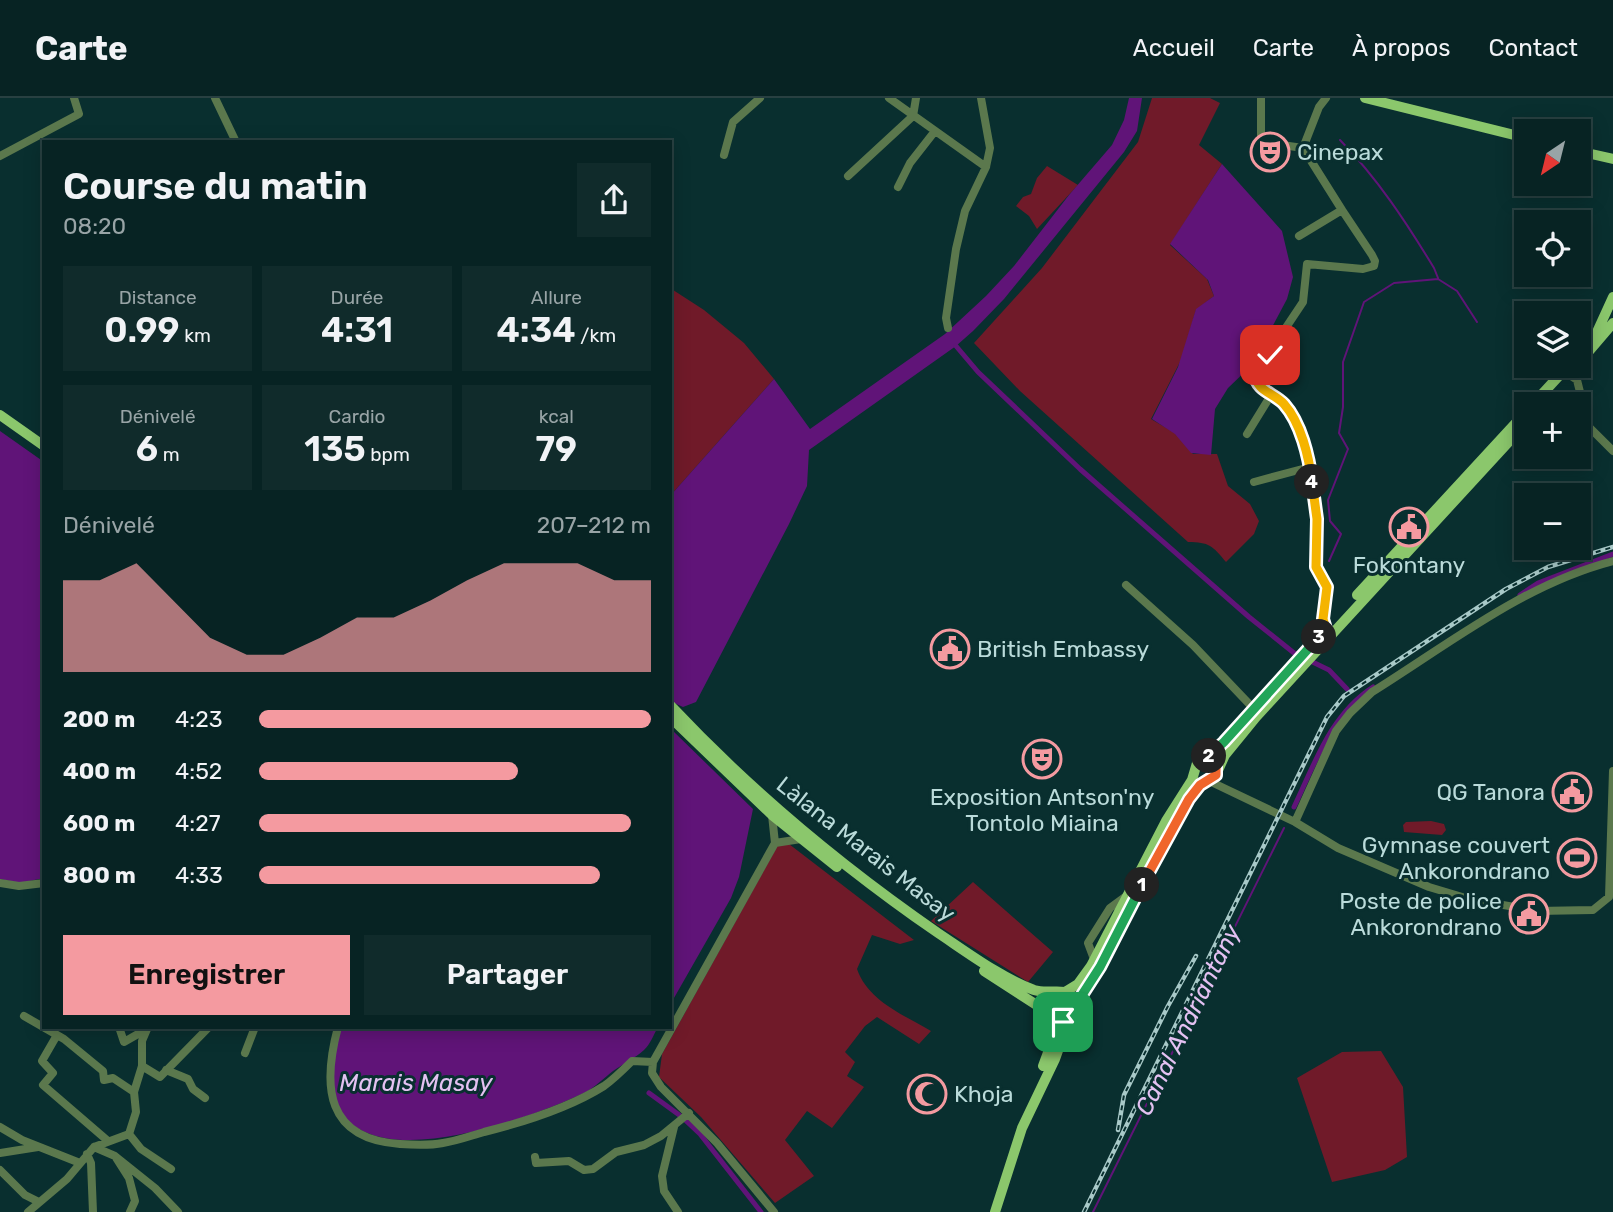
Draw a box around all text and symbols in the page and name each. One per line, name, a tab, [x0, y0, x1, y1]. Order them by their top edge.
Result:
text: Carte	[35, 29, 128, 68]
text: Accueil	[1133, 34, 1215, 62]
text: Carte	[1253, 34, 1314, 62]
text: À propos	[1352, 34, 1451, 62]
text: Contact	[1489, 34, 1578, 62]
north arrow	[1514, 119, 1591, 196]
map controls	[1514, 119, 1591, 560]
theatre icon: Cinepax	[1249, 131, 1291, 173]
place label: Cinepax	[1297, 138, 1384, 166]
text: Course du matin	[63, 163, 368, 209]
button: share	[577, 163, 651, 237]
button: locate	[1514, 210, 1591, 287]
text: 08:20	[63, 212, 126, 240]
text: Distance	[119, 286, 197, 309]
text: Durée	[331, 286, 383, 309]
text: Allure	[531, 286, 582, 309]
button: layers	[1514, 301, 1591, 378]
text: 0.99	[104, 309, 180, 351]
text: 4:31	[321, 309, 393, 351]
text: 4:34	[496, 309, 576, 351]
text: km	[180, 324, 211, 347]
text: /km	[576, 324, 616, 347]
pin	[1240, 325, 1300, 385]
icon: check	[1251, 336, 1289, 374]
button: +	[1514, 392, 1591, 469]
text: Dénivelé	[120, 405, 196, 428]
text: Cardio	[329, 405, 385, 428]
text: kcal	[539, 405, 574, 428]
text: 6	[136, 428, 158, 470]
text: 135	[304, 428, 366, 470]
text: 79	[536, 428, 577, 470]
text: m	[158, 443, 180, 466]
text: bpm	[366, 443, 410, 466]
pin: 4	[1294, 464, 1330, 500]
text: 4	[1305, 470, 1318, 493]
button: −	[1514, 483, 1591, 560]
public building icon: Fokontany	[1388, 506, 1430, 548]
text: Dénivelé	[63, 511, 155, 539]
text: 207–212 m	[537, 511, 651, 539]
place label: Fokontany	[1353, 551, 1466, 579]
pin: 3	[1302, 620, 1336, 654]
text: 3	[1312, 625, 1325, 648]
public building icon: British Embassy	[929, 628, 971, 670]
place label: British Embassy	[977, 635, 1149, 663]
text: 200 m	[63, 705, 135, 733]
text: 4:23	[175, 705, 223, 733]
theatre icon: Exposition Antson'ny Tontolo Miaina	[1021, 738, 1063, 780]
pin: 2	[1192, 738, 1226, 774]
text: 2	[1202, 744, 1215, 767]
text: 400 m	[63, 757, 136, 785]
text: 4:52	[175, 757, 222, 785]
street label: Làlana Marais Masay	[771, 771, 961, 928]
public building icon: QG Tanora	[1551, 771, 1593, 813]
place label: QG Tanora	[1436, 778, 1545, 806]
place label: Exposition Antson'ny Tontolo Miaina	[930, 783, 1155, 837]
text: 600 m	[63, 809, 135, 837]
text: 4:27	[175, 809, 220, 837]
place label: Gymnase couvert Ankorondrano	[1362, 831, 1550, 885]
sports icon: Gymnase couvert Ankorondrano	[1556, 837, 1598, 879]
text: 800 m	[63, 861, 136, 889]
text: 4:33	[175, 861, 223, 889]
pin: 1	[1124, 868, 1160, 902]
text: 1	[1137, 873, 1146, 896]
place label: Poste de police Ankorondrano	[1339, 887, 1502, 941]
public building icon: Poste de police Ankorondrano	[1508, 893, 1550, 935]
water label: Canal Andriantany	[1130, 919, 1247, 1120]
button: Enregistrer	[63, 935, 350, 1015]
button: Partager	[364, 935, 651, 1015]
pin	[1033, 992, 1093, 1052]
icon: arrive	[1044, 1003, 1082, 1041]
water label: Marais Masay	[339, 1069, 493, 1097]
mosque icon: Khoja	[906, 1073, 948, 1115]
place label: Khoja	[954, 1080, 1014, 1108]

